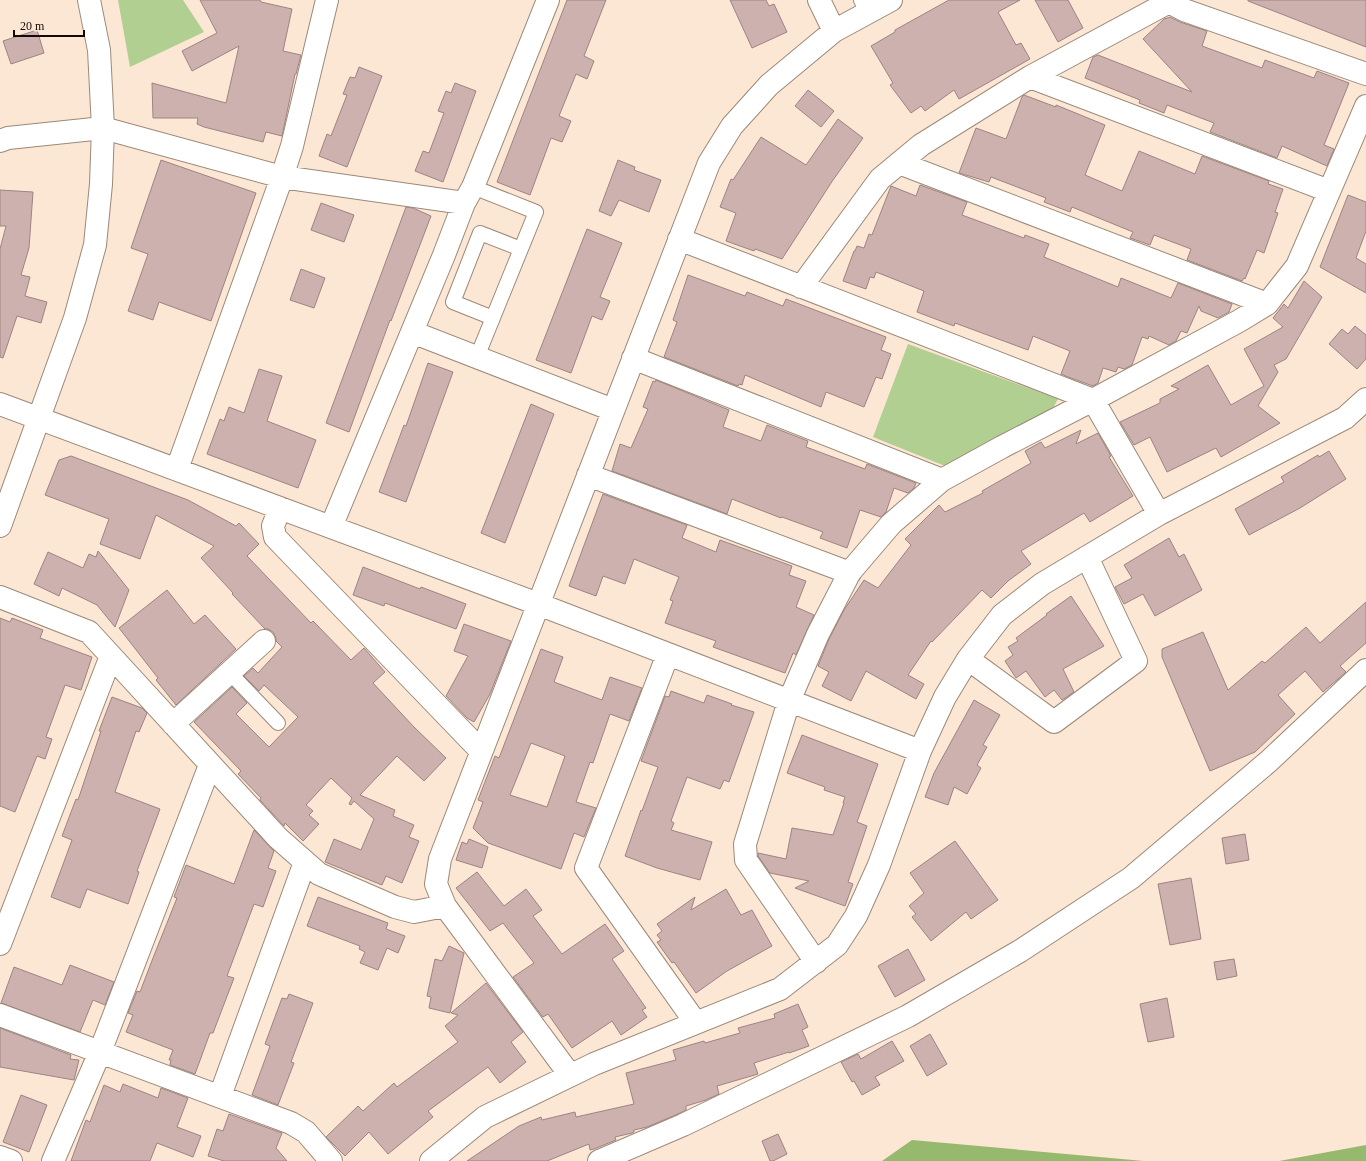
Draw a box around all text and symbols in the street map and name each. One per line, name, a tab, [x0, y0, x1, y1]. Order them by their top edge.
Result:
scale bar	[14, 12, 84, 38]
text: 20 m	[20, 19, 45, 33]

